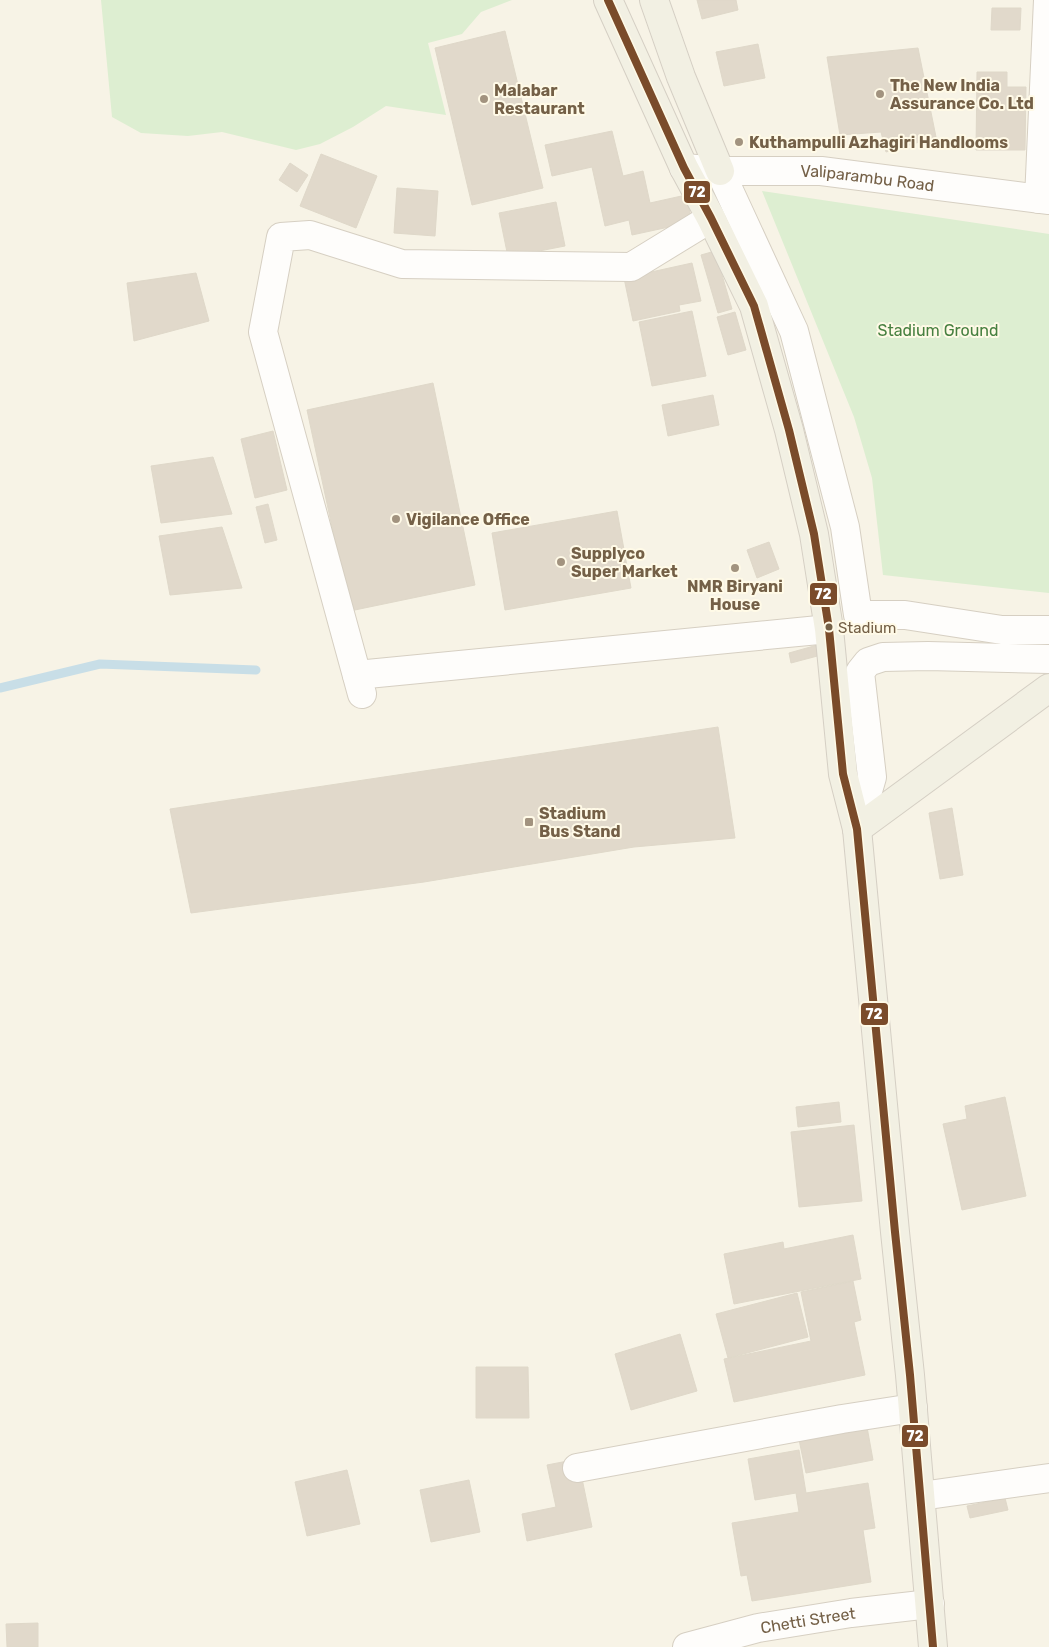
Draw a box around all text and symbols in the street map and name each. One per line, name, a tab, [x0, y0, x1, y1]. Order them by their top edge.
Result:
place label: The New India Assurance Co. Ltd	[890, 76, 1034, 113]
place label: Malabar Restaurant	[494, 81, 585, 118]
marker: The New India Assurance Co. Ltd	[874, 88, 886, 100]
marker: Malabar Restaurant	[478, 93, 490, 105]
place label: Kuthampulli Azhagiri Handlooms	[749, 133, 1008, 152]
marker: Kuthampulli Azhagiri Handlooms	[733, 136, 745, 148]
street label: Valiparambu Road	[801, 162, 935, 195]
line badge: 72	[683, 180, 711, 204]
text: 72	[688, 184, 706, 201]
park label: Stadium Ground	[877, 321, 999, 340]
place label: Vigilance Office	[406, 510, 530, 529]
marker: Vigilance Office	[390, 513, 402, 525]
place label: Supplyco Super Market	[571, 544, 678, 581]
marker: Supplyco Super Market	[555, 556, 567, 568]
marker: NMR Biryani House	[729, 562, 741, 574]
place label: NMR Biryani House	[687, 577, 783, 614]
line badge: 72	[809, 582, 838, 606]
text: 72	[814, 586, 832, 603]
place label: Stadium	[838, 619, 896, 637]
marker: Stadium	[824, 622, 834, 632]
place label: Stadium Bus Stand	[539, 804, 621, 841]
marker: Stadium Bus Stand	[523, 816, 535, 828]
line badge: 72	[860, 1002, 889, 1026]
text: 72	[865, 1006, 883, 1023]
line badge: 72	[901, 1424, 929, 1448]
text: 72	[906, 1428, 924, 1445]
street label: Chetti Street	[759, 1604, 856, 1637]

